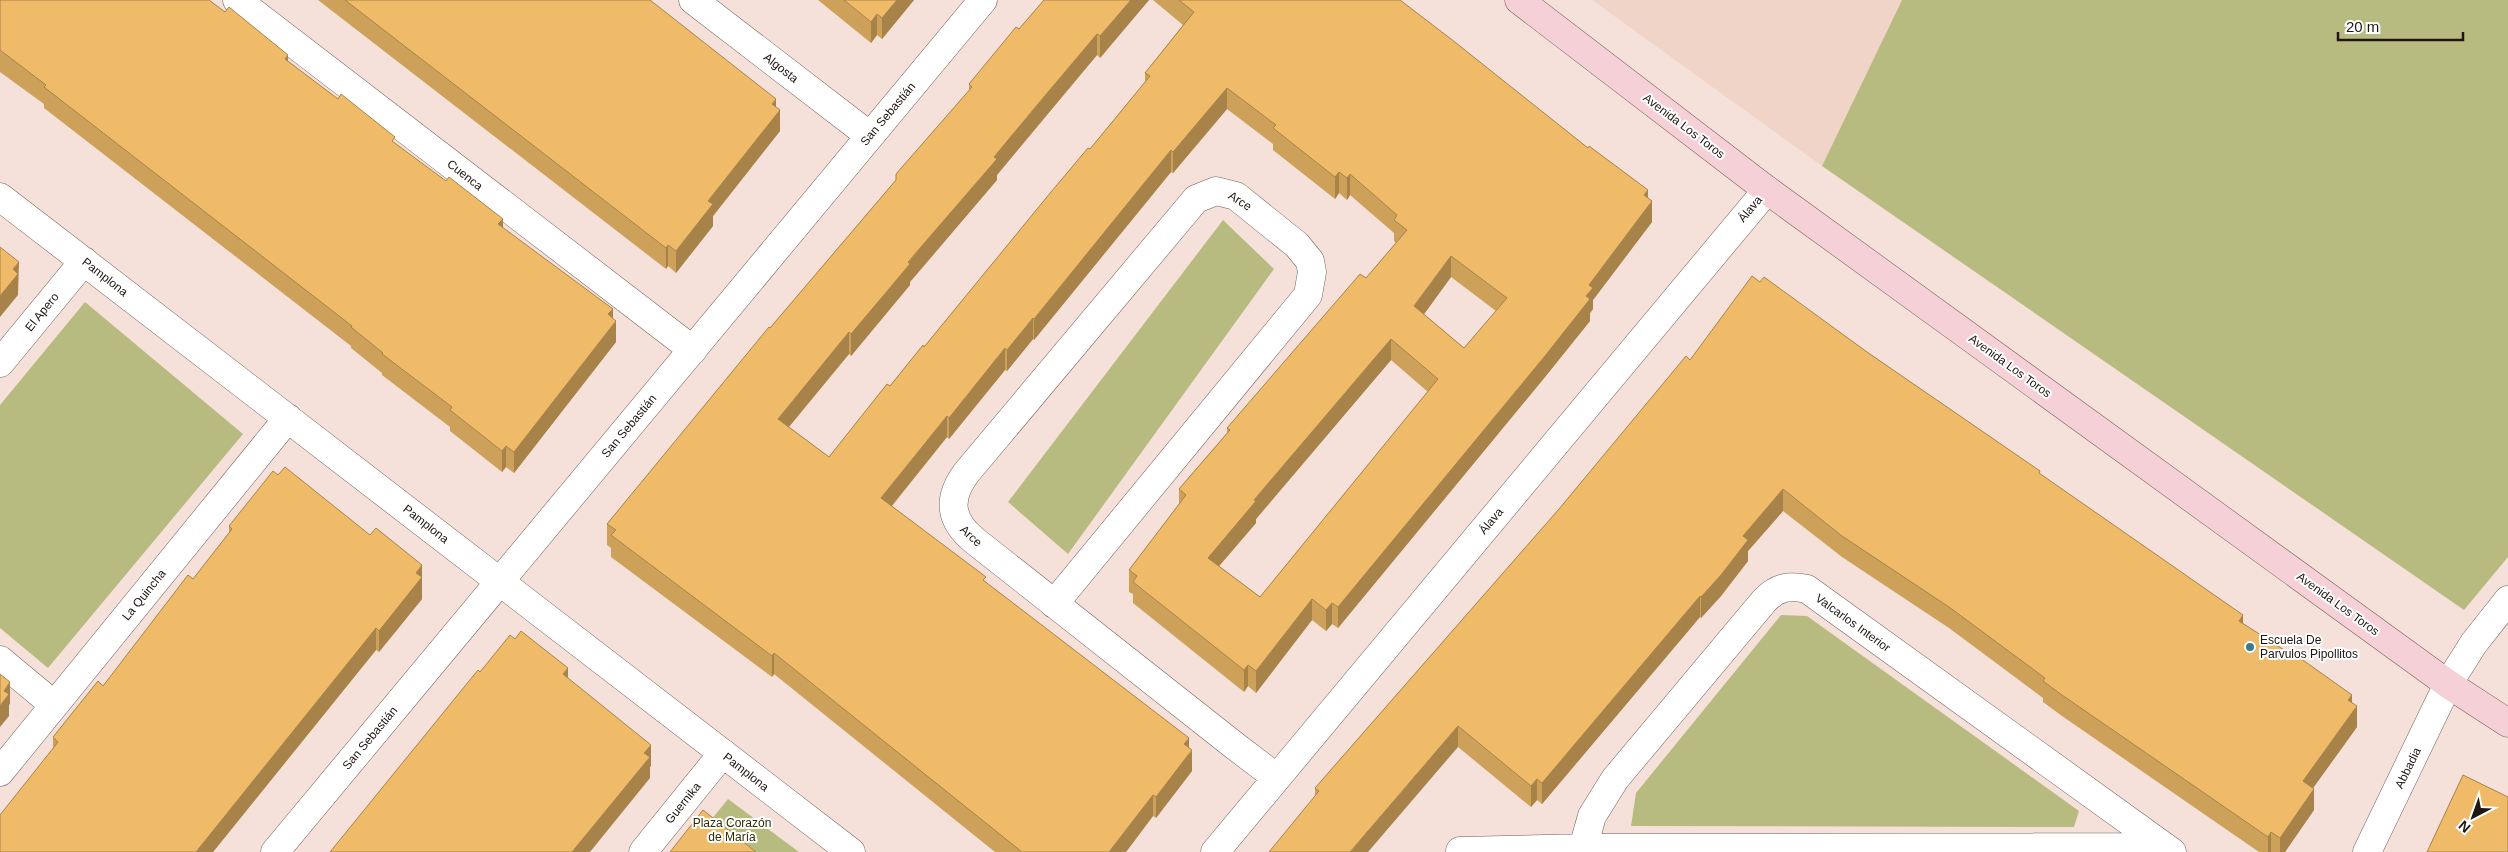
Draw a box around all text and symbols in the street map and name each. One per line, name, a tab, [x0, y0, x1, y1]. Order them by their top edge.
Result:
scale bar	[2338, 10, 2463, 42]
text: 20 m	[2346, 18, 2379, 35]
street label: Algosta	[761, 50, 801, 86]
street label: San Sebastián	[858, 80, 918, 148]
street label: Avenida Los Toros	[1641, 91, 1727, 161]
street label: Cuenca	[444, 157, 486, 193]
street label: Arce	[1226, 189, 1254, 214]
street label: Álava	[1734, 192, 1765, 225]
street label: Pamplona	[79, 255, 131, 299]
street label: El Apero	[22, 290, 62, 334]
street label: Avenida Los Toros	[1966, 331, 2054, 401]
street label: San Sebastián	[599, 392, 659, 460]
street label: Pamplona	[400, 502, 452, 546]
street label: Álava	[1475, 504, 1506, 537]
street label: Arce	[957, 522, 985, 550]
street label: La Quincha	[119, 566, 169, 623]
street label: Avenida Los Toros	[2294, 569, 2382, 639]
street label: Valcarlos Interior	[1813, 591, 1893, 655]
place label: Escuela De Parvulos Pipollitos	[2260, 633, 2358, 661]
marker: Escuela De Parvulos Pipollitos	[2244, 641, 2256, 653]
street label: San Sebastián	[340, 704, 400, 772]
street label: Abbadia	[2392, 745, 2424, 791]
street label: Pamplona	[720, 750, 772, 794]
street label: Guernika	[662, 779, 704, 826]
north arrow	[2448, 792, 2498, 842]
park label: Plaza Corazón de María	[693, 816, 771, 844]
text: N	[2455, 817, 2474, 836]

